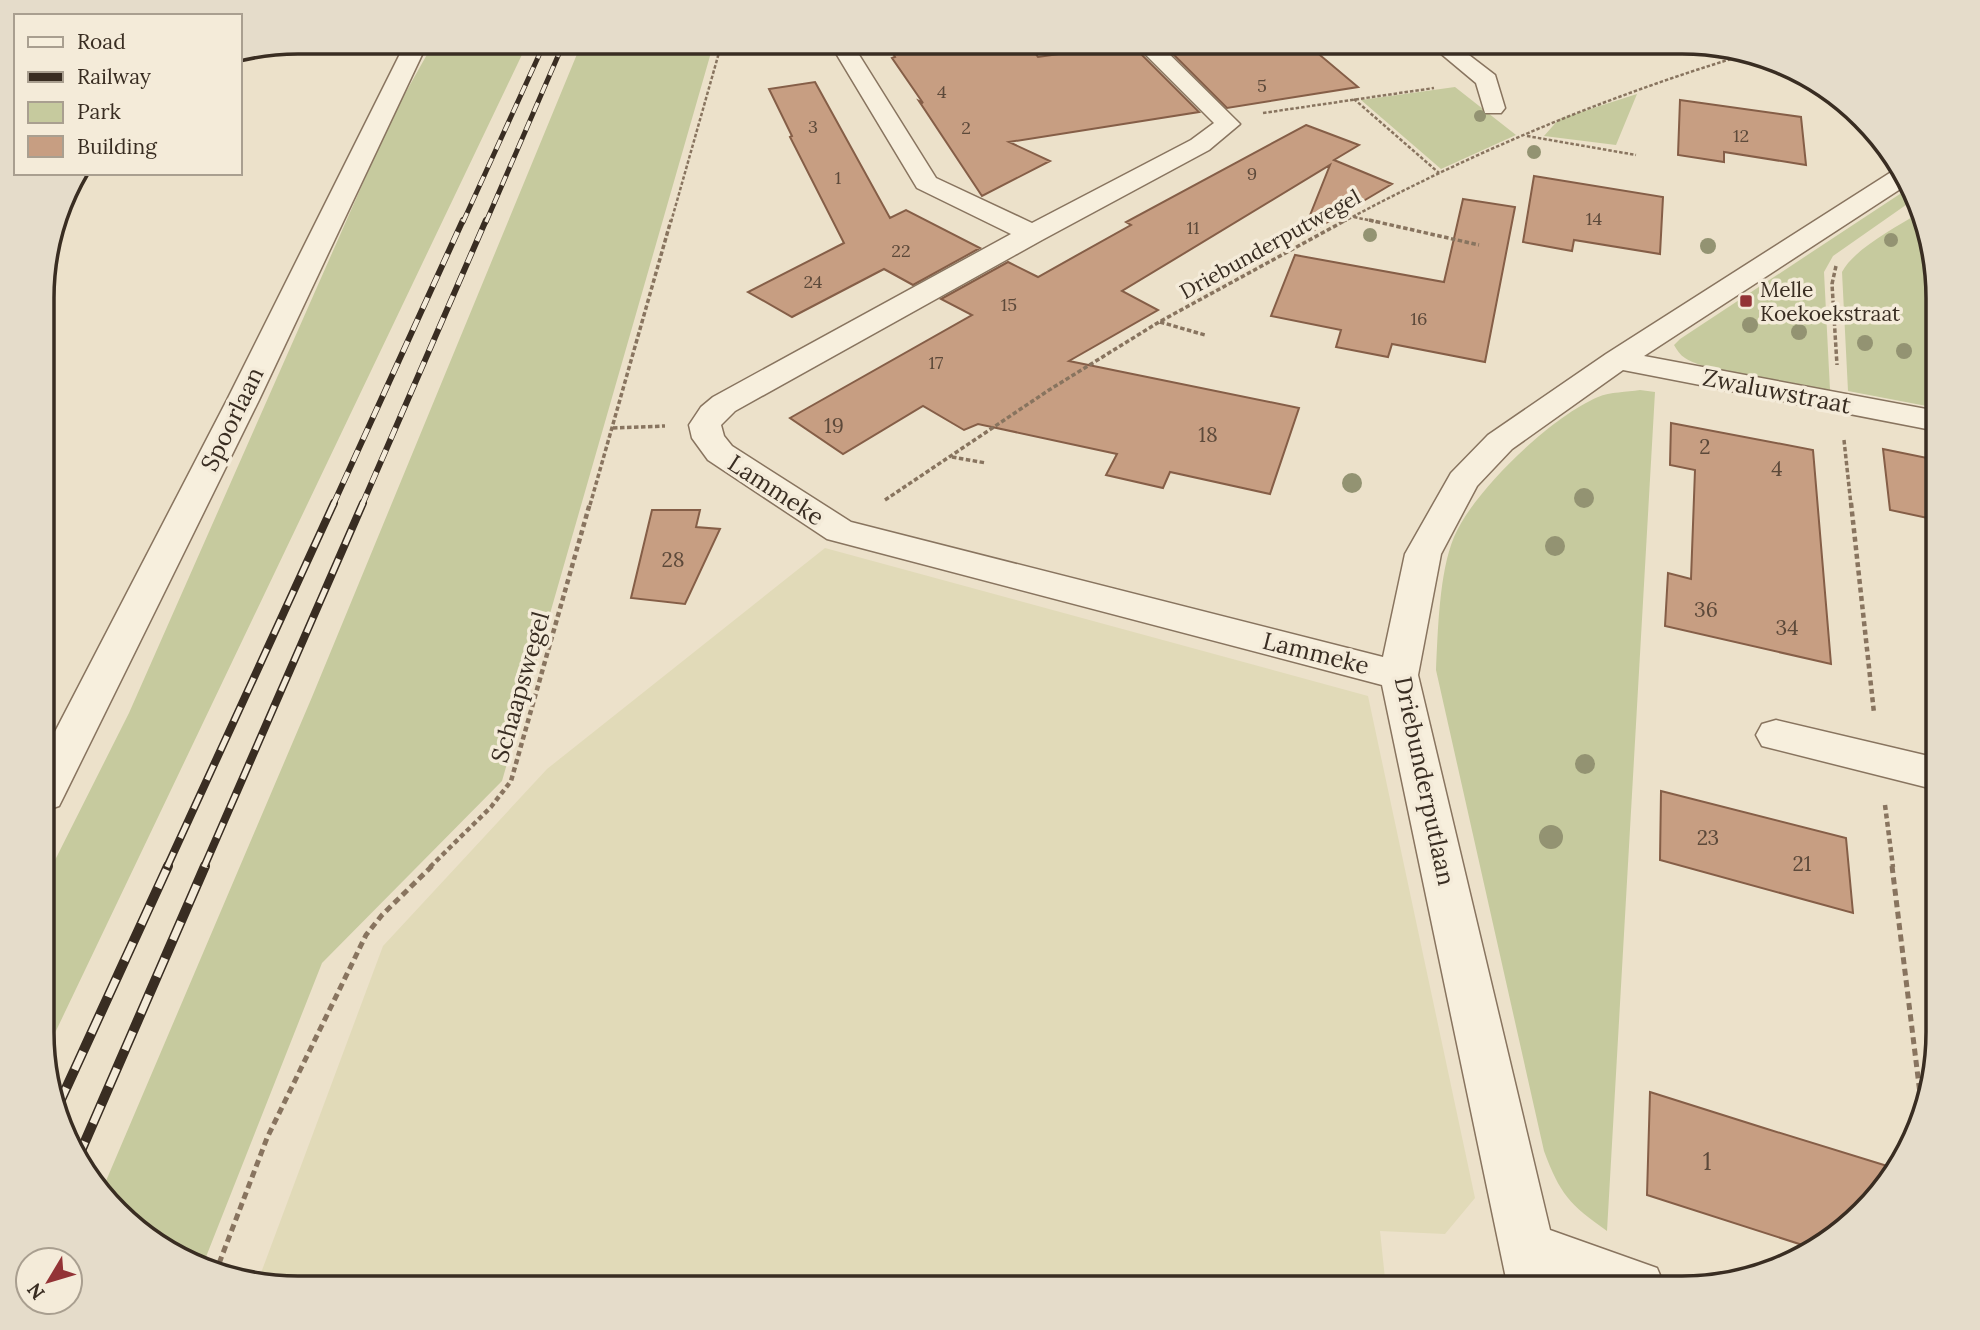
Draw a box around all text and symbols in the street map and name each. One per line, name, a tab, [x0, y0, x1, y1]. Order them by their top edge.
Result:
legend	[14, 14, 242, 175]
text: Road	[77, 28, 126, 55]
text: Railway	[77, 63, 151, 90]
house number: 5	[1257, 74, 1267, 97]
house number: 4	[937, 80, 947, 103]
text: Park	[77, 98, 121, 125]
house number: 3	[808, 115, 818, 138]
house number: 2	[961, 116, 971, 139]
house number: 12	[1733, 124, 1749, 147]
text: Building	[77, 133, 157, 160]
house number: 9	[1247, 162, 1257, 185]
house number: 1	[835, 166, 841, 189]
street label: Driebunderputwegel	[1175, 183, 1365, 305]
house number: 14	[1586, 207, 1602, 230]
house number: 11	[1186, 216, 1200, 239]
house number: 22	[891, 239, 911, 262]
house number: 24	[803, 270, 823, 293]
place label: Melle Koekoekstraat	[1760, 276, 1901, 327]
house number: 15	[1001, 293, 1017, 316]
marker: Melle Koekoekstraat	[1738, 293, 1754, 309]
house number: 16	[1411, 307, 1427, 330]
house number: 17	[929, 351, 943, 374]
street label: Zwaluwstraat	[1700, 361, 1854, 421]
street label: Spoorlaan	[194, 362, 270, 476]
house number: 19	[824, 412, 844, 439]
house number: 18	[1198, 421, 1218, 448]
house number: 2	[1699, 433, 1711, 460]
street label: Lammeke	[722, 447, 830, 533]
house number: 4	[1771, 455, 1783, 482]
house number: 28	[661, 546, 685, 573]
house number: 36	[1694, 596, 1718, 623]
street label: Schaapswegel	[484, 608, 556, 766]
house number: 34	[1775, 614, 1799, 641]
street label: Lammeke	[1260, 625, 1372, 681]
street label: Driebunderputlaan	[1388, 674, 1462, 888]
house number: 23	[1697, 824, 1719, 851]
house number: 21	[1793, 850, 1811, 877]
house number: 1	[1703, 1146, 1711, 1177]
north arrow	[14, 1246, 84, 1316]
text: N	[21, 1278, 50, 1305]

